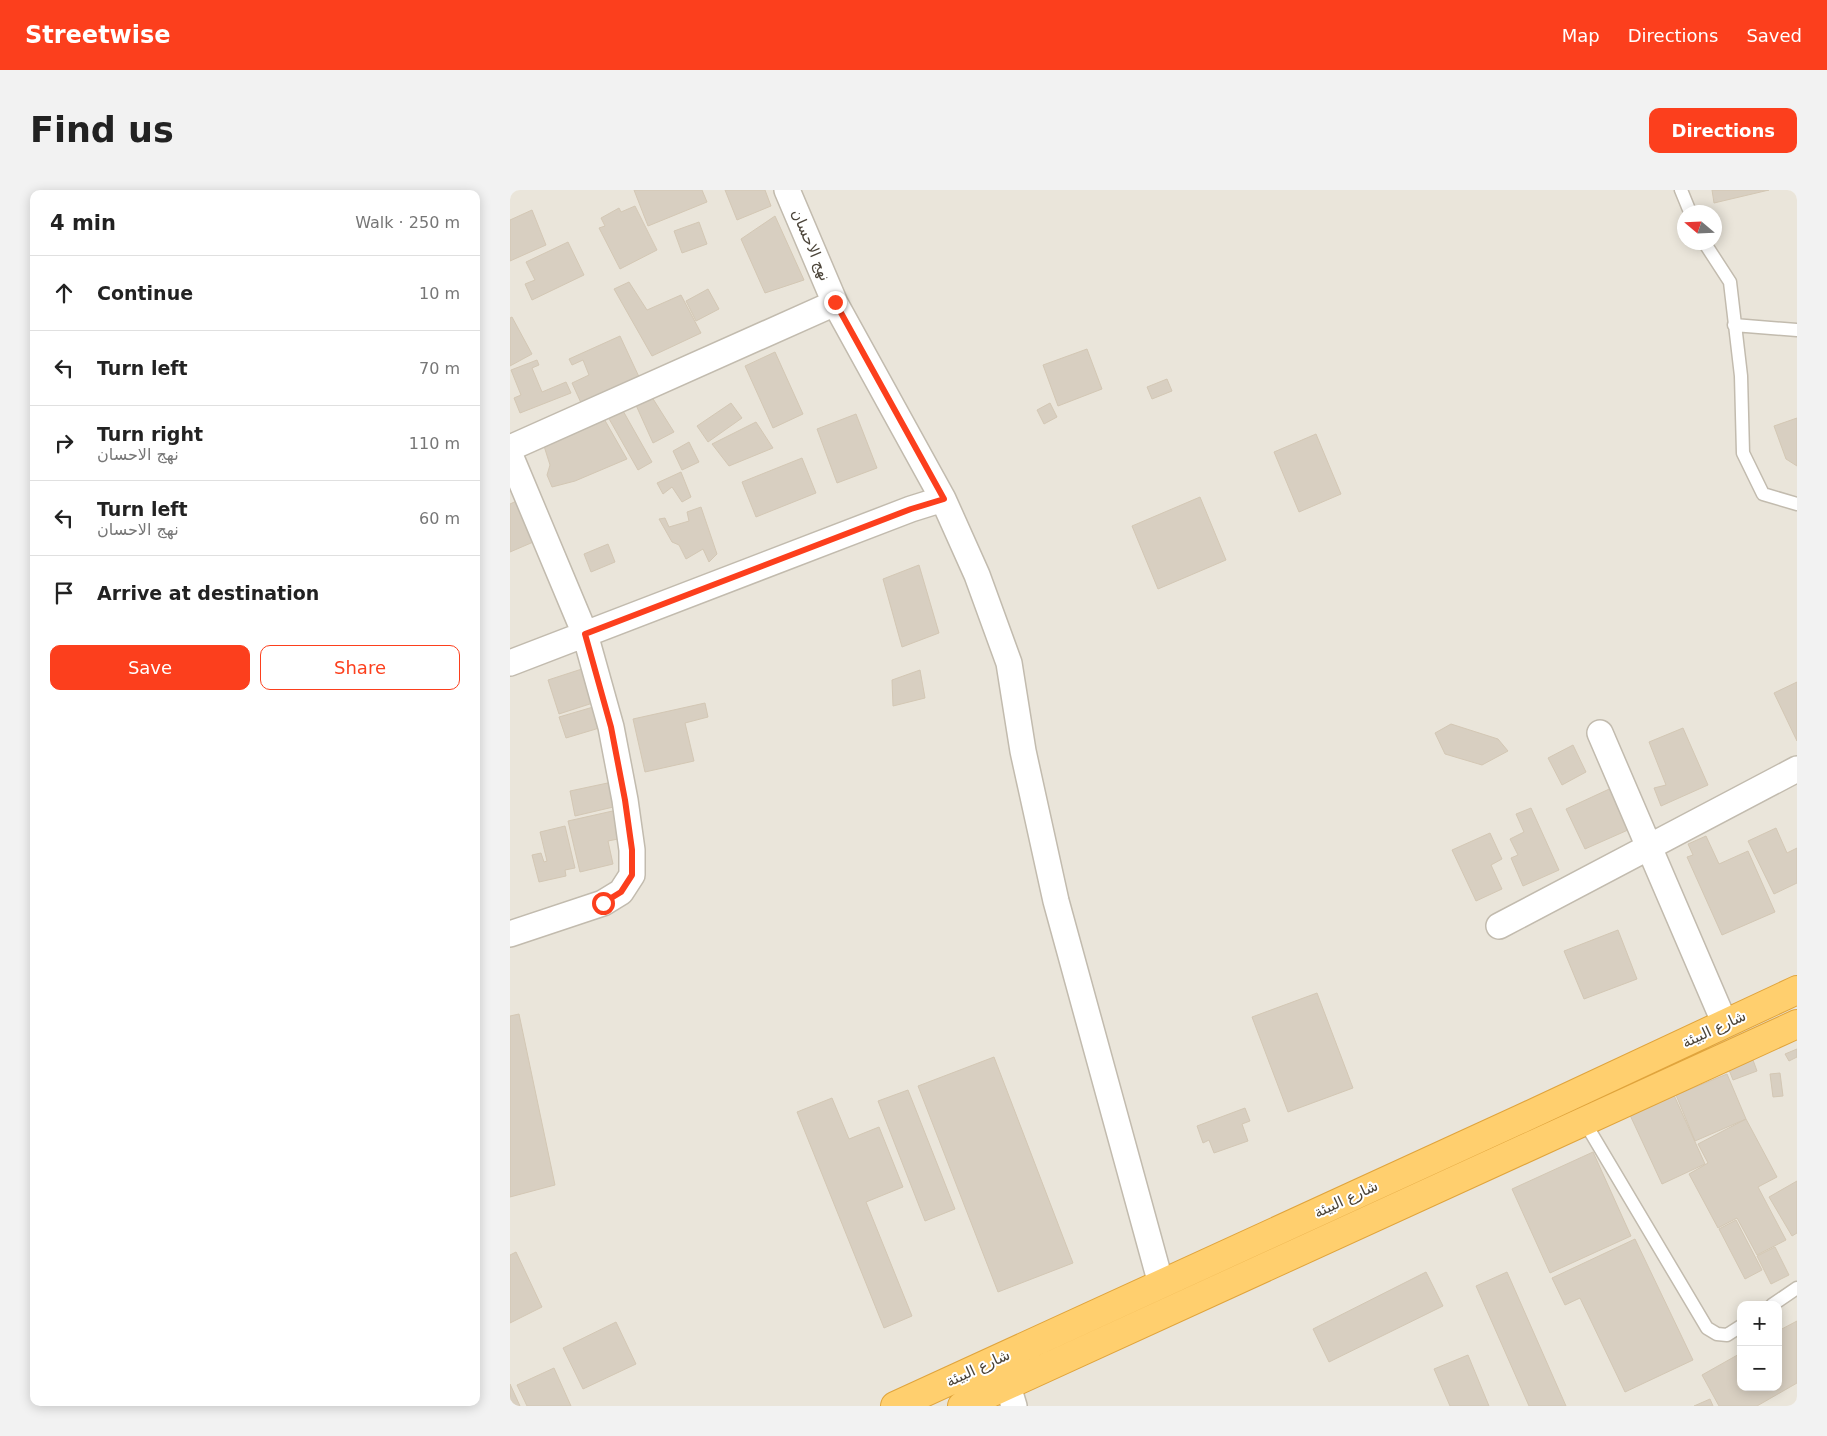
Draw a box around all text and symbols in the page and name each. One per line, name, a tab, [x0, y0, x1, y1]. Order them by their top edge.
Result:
text: Streetwise	[25, 21, 171, 49]
text: Map	[1562, 25, 1600, 46]
text: Directions	[1628, 25, 1718, 46]
text: Saved	[1746, 25, 1802, 46]
button: Directions	[1649, 108, 1797, 153]
text: Find us	[30, 110, 174, 150]
north arrow	[1677, 205, 1722, 250]
street label: نهج الاحسان	[788, 206, 834, 284]
text: 4 min	[50, 211, 116, 235]
text: Walk · 250 m	[355, 213, 460, 232]
icon: ahead	[50, 279, 78, 307]
text: Continue	[97, 282, 193, 304]
text: 10 m	[419, 284, 460, 303]
route end	[824, 291, 847, 314]
icon: left	[50, 354, 78, 382]
text: Turn left	[97, 357, 188, 379]
text: 70 m	[419, 359, 460, 378]
text: Turn right	[97, 423, 203, 445]
icon: right	[50, 429, 78, 457]
text: 110 m	[409, 434, 460, 453]
text: نهج الاحسان	[97, 445, 179, 464]
text: Turn left	[97, 498, 188, 520]
icon: left	[50, 504, 78, 532]
text: 60 m	[419, 509, 460, 528]
text: نهج الاحسان	[97, 520, 179, 539]
icon: arrive	[50, 579, 78, 607]
text: Arrive at destination	[97, 582, 319, 604]
button: Save	[50, 645, 250, 690]
button: Share	[260, 645, 460, 690]
route start	[592, 892, 615, 915]
street label: شارع البيئة	[1679, 1006, 1749, 1052]
street label: شارع البيئة	[1311, 1176, 1381, 1222]
map controls	[1737, 1301, 1782, 1391]
button: +	[1737, 1301, 1782, 1346]
street label: شارع البيئة	[943, 1345, 1013, 1391]
button: −	[1737, 1346, 1782, 1391]

